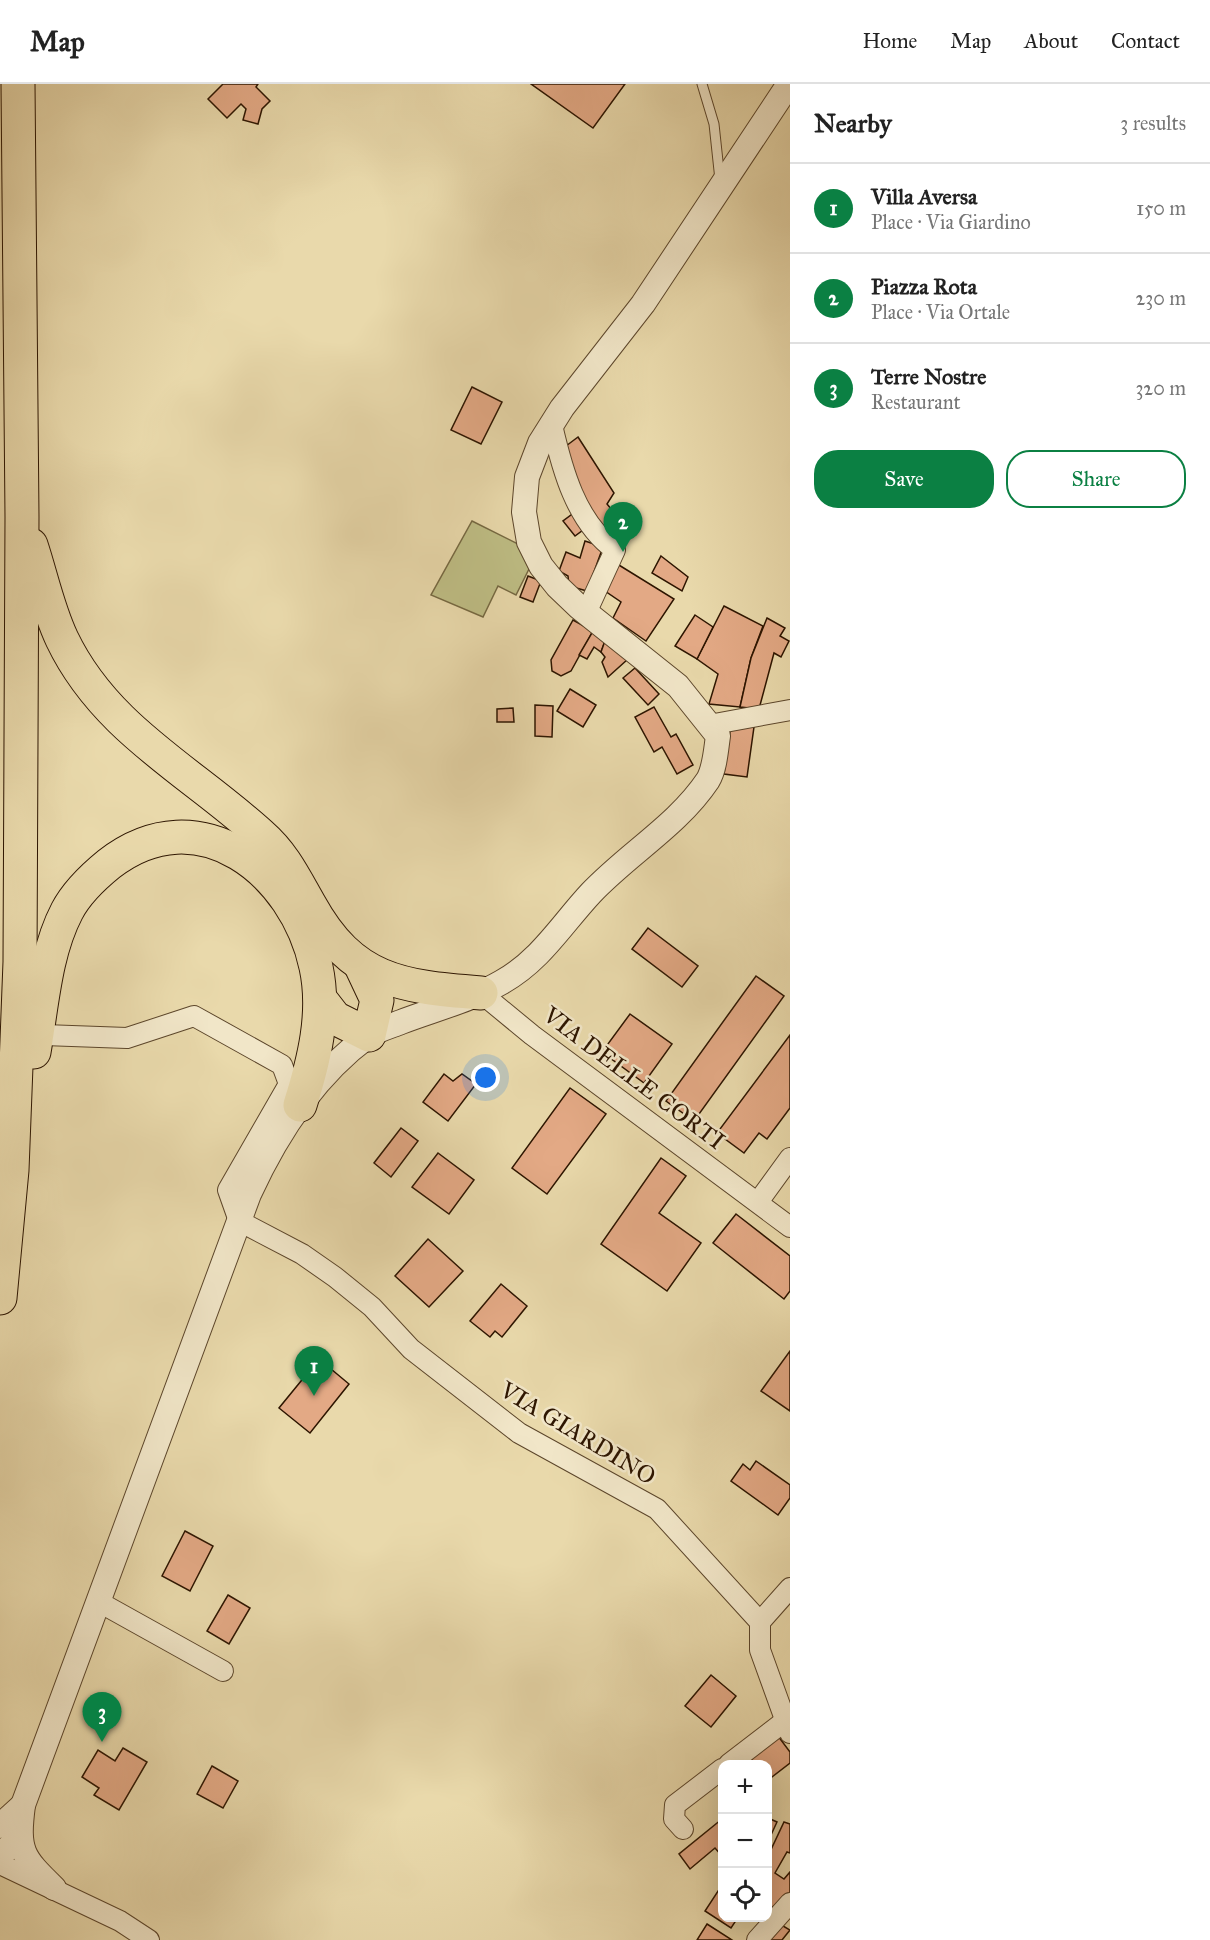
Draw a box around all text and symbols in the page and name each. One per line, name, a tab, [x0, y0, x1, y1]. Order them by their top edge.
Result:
text: Map	[30, 24, 85, 59]
text: Home	[862, 28, 917, 54]
text: Map	[950, 28, 991, 54]
text: About	[1024, 28, 1078, 54]
text: Contact	[1111, 28, 1180, 54]
text: Nearby	[814, 107, 892, 139]
text: 3 results	[1120, 111, 1186, 135]
text: Villa Aversa	[871, 183, 977, 210]
text: 1	[830, 196, 837, 220]
text: 150 m	[1136, 196, 1186, 220]
text: Place · Via Giardino	[871, 210, 1031, 234]
text: Piazza Rota	[871, 273, 977, 300]
text: 2	[829, 286, 838, 310]
text: 230 m	[1135, 286, 1186, 310]
text: Place · Via Ortale	[871, 300, 1010, 324]
text: Terre Nostre	[871, 363, 986, 390]
text: 3	[830, 376, 838, 400]
text: 320 m	[1135, 376, 1186, 400]
text: Restaurant	[871, 390, 961, 414]
button: Save	[814, 450, 994, 508]
button: Share	[1006, 450, 1186, 508]
pin: 2	[604, 502, 642, 552]
street label: VIA DELLE CORTI	[536, 999, 731, 1156]
your location	[471, 1063, 500, 1092]
pin: 1	[294, 1346, 334, 1396]
street label: VIA GIARDINO	[494, 1374, 661, 1491]
pin: 3	[82, 1692, 122, 1742]
map controls	[718, 1760, 772, 1922]
button: +	[718, 1760, 772, 1814]
button: −	[718, 1814, 772, 1868]
button: locate	[718, 1868, 772, 1922]

